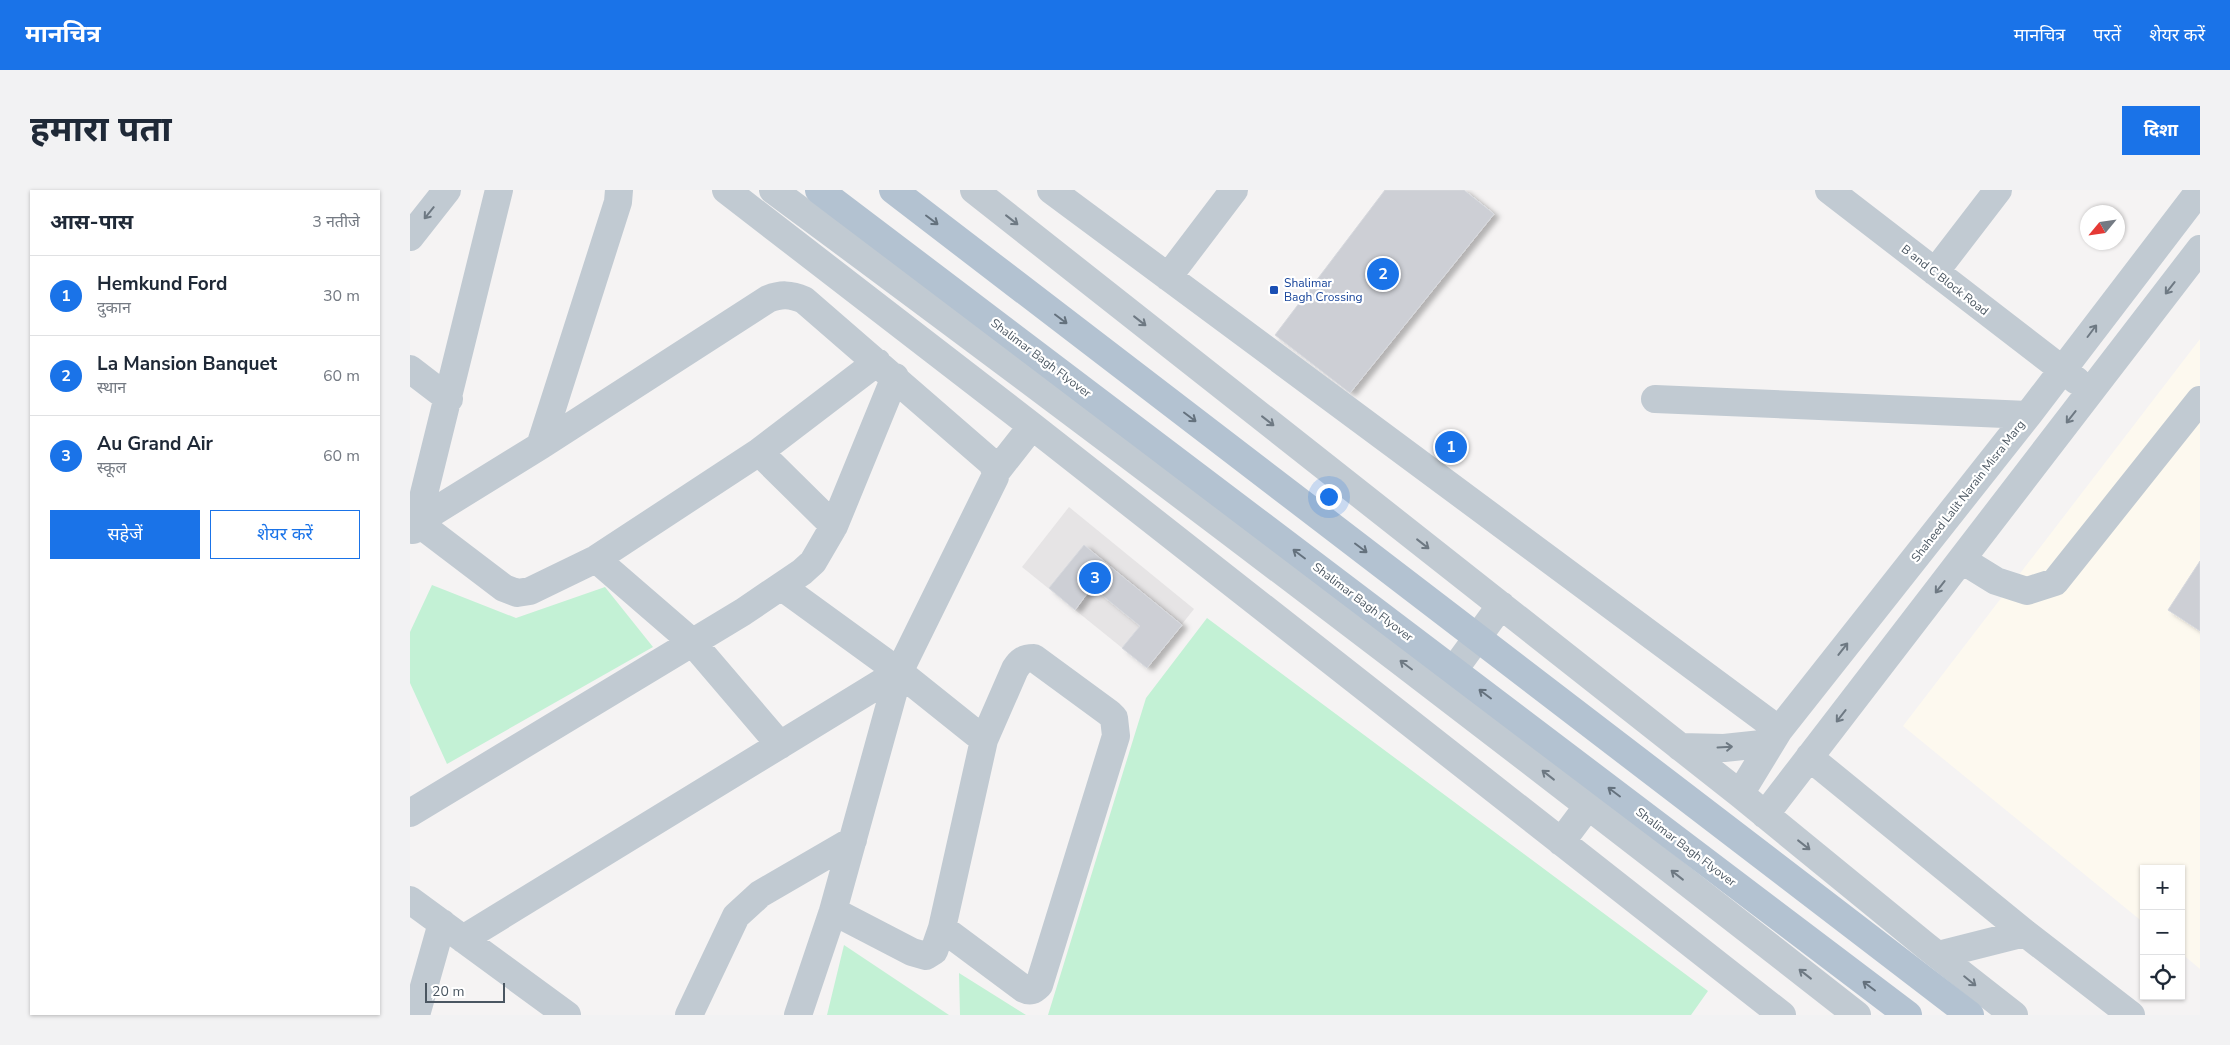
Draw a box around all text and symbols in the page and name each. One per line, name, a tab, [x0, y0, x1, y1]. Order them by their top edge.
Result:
text: मानचित्र	[25, 18, 101, 50]
text: मानचित्र	[2014, 23, 2065, 47]
text: परतें	[2093, 23, 2121, 47]
text: शेयर करें	[2149, 23, 2205, 47]
text: हमारा पता	[30, 106, 172, 153]
button: दिशा	[2122, 106, 2200, 155]
north arrow	[2080, 205, 2125, 250]
one-way arrow	[423, 207, 434, 220]
text: आस-पास	[50, 208, 133, 236]
text: 3 नतीजे	[312, 211, 360, 233]
one-way arrow	[925, 214, 938, 225]
one-way arrow	[1006, 215, 1019, 226]
street label: B and C Block Road	[1898, 241, 1992, 319]
pin: 2	[1367, 255, 1399, 293]
text: Hemkund Ford	[97, 271, 227, 297]
place label: Shalimar Bagh Crossing	[1284, 275, 1363, 305]
one-way arrow	[2165, 281, 2176, 294]
marker: Shalimar Bagh Crossing	[1268, 284, 1280, 296]
text: 1	[61, 285, 71, 307]
text: 30 m	[323, 285, 360, 307]
text: दुकान	[97, 297, 131, 319]
one-way arrow	[1054, 313, 1067, 324]
street label: Shalimar Bagh Flyover	[988, 315, 1095, 401]
one-way arrow	[1133, 315, 1146, 326]
one-way arrow	[2087, 324, 2097, 338]
text: La Mansion Banquet	[97, 351, 277, 377]
text: 2	[61, 365, 71, 387]
text: 60 m	[323, 365, 360, 387]
text: स्थान	[97, 377, 126, 399]
one-way arrow	[2066, 410, 2077, 423]
one-way arrow	[1183, 412, 1196, 423]
one-way arrow	[1261, 416, 1274, 427]
street label: Shaheed Lalit Narain Misra Marg	[1908, 417, 2028, 565]
pin: 1	[1435, 428, 1467, 466]
text: Au Grand Air	[97, 431, 213, 457]
text: 3	[61, 445, 71, 467]
text: 60 m	[323, 445, 360, 467]
text: स्कूल	[97, 457, 126, 479]
your location	[1316, 484, 1342, 510]
button: सहेजें	[50, 510, 200, 559]
button: शेयर करें	[210, 510, 360, 559]
one-way arrow	[1416, 538, 1429, 549]
one-way arrow	[1354, 543, 1367, 554]
one-way arrow	[1292, 549, 1306, 559]
pin: 3	[1079, 559, 1111, 597]
street label: Shalimar Bagh Flyover	[1310, 559, 1417, 645]
one-way arrow	[1935, 580, 1946, 593]
one-way arrow	[1838, 642, 1848, 656]
one-way arrow	[1399, 660, 1413, 670]
one-way arrow	[1479, 689, 1492, 700]
one-way arrow	[1836, 709, 1847, 722]
one-way arrow	[1717, 743, 1733, 752]
one-way arrow	[1542, 770, 1555, 781]
one-way arrow	[1608, 787, 1621, 798]
street label: Shalimar Bagh Flyover	[1633, 804, 1740, 890]
one-way arrow	[1797, 840, 1810, 851]
map controls	[2140, 865, 2185, 1000]
button: +	[2140, 865, 2185, 910]
one-way arrow	[1670, 870, 1683, 881]
button: −	[2140, 910, 2185, 955]
button: locate	[2140, 955, 2185, 1000]
one-way arrow	[1799, 969, 1812, 980]
one-way arrow	[1964, 975, 1977, 986]
scale bar	[425, 980, 505, 1003]
one-way arrow	[1863, 980, 1876, 991]
text: 20 m	[432, 982, 464, 1001]

